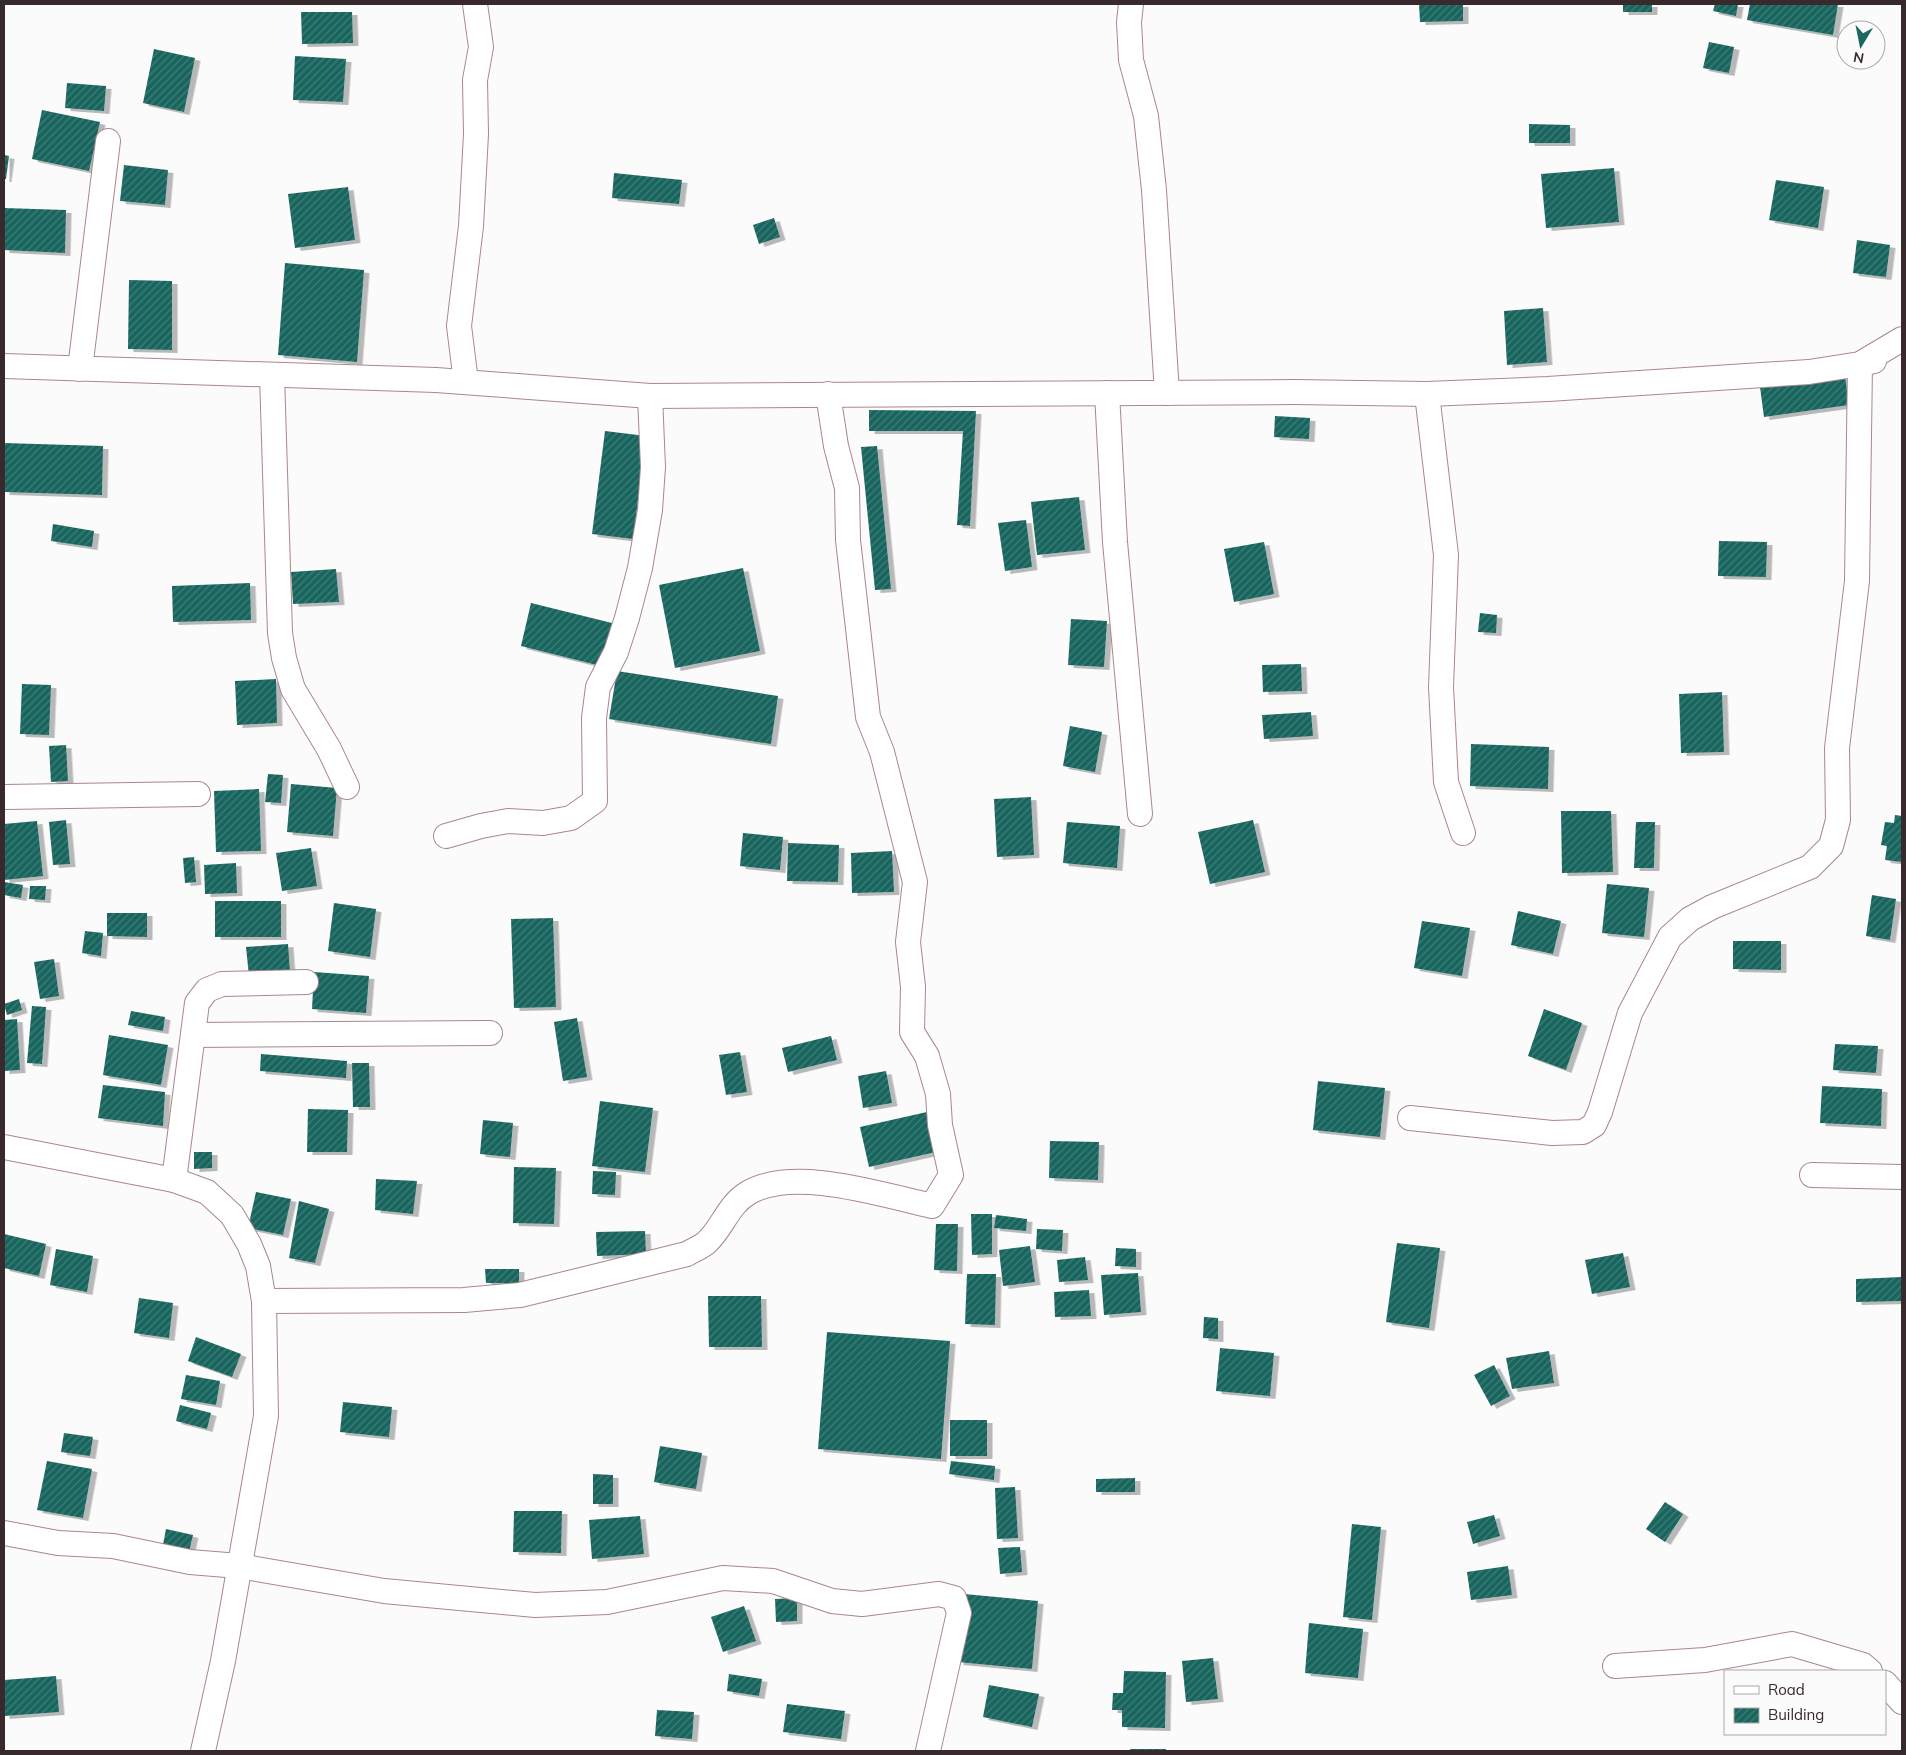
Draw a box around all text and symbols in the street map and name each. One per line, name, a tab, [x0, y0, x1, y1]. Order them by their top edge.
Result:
north arrow	[1836, 20, 1886, 70]
text: N	[1852, 48, 1866, 68]
legend	[1724, 1670, 1886, 1735]
text: Road	[1768, 1680, 1805, 1699]
text: Building	[1768, 1705, 1824, 1724]

